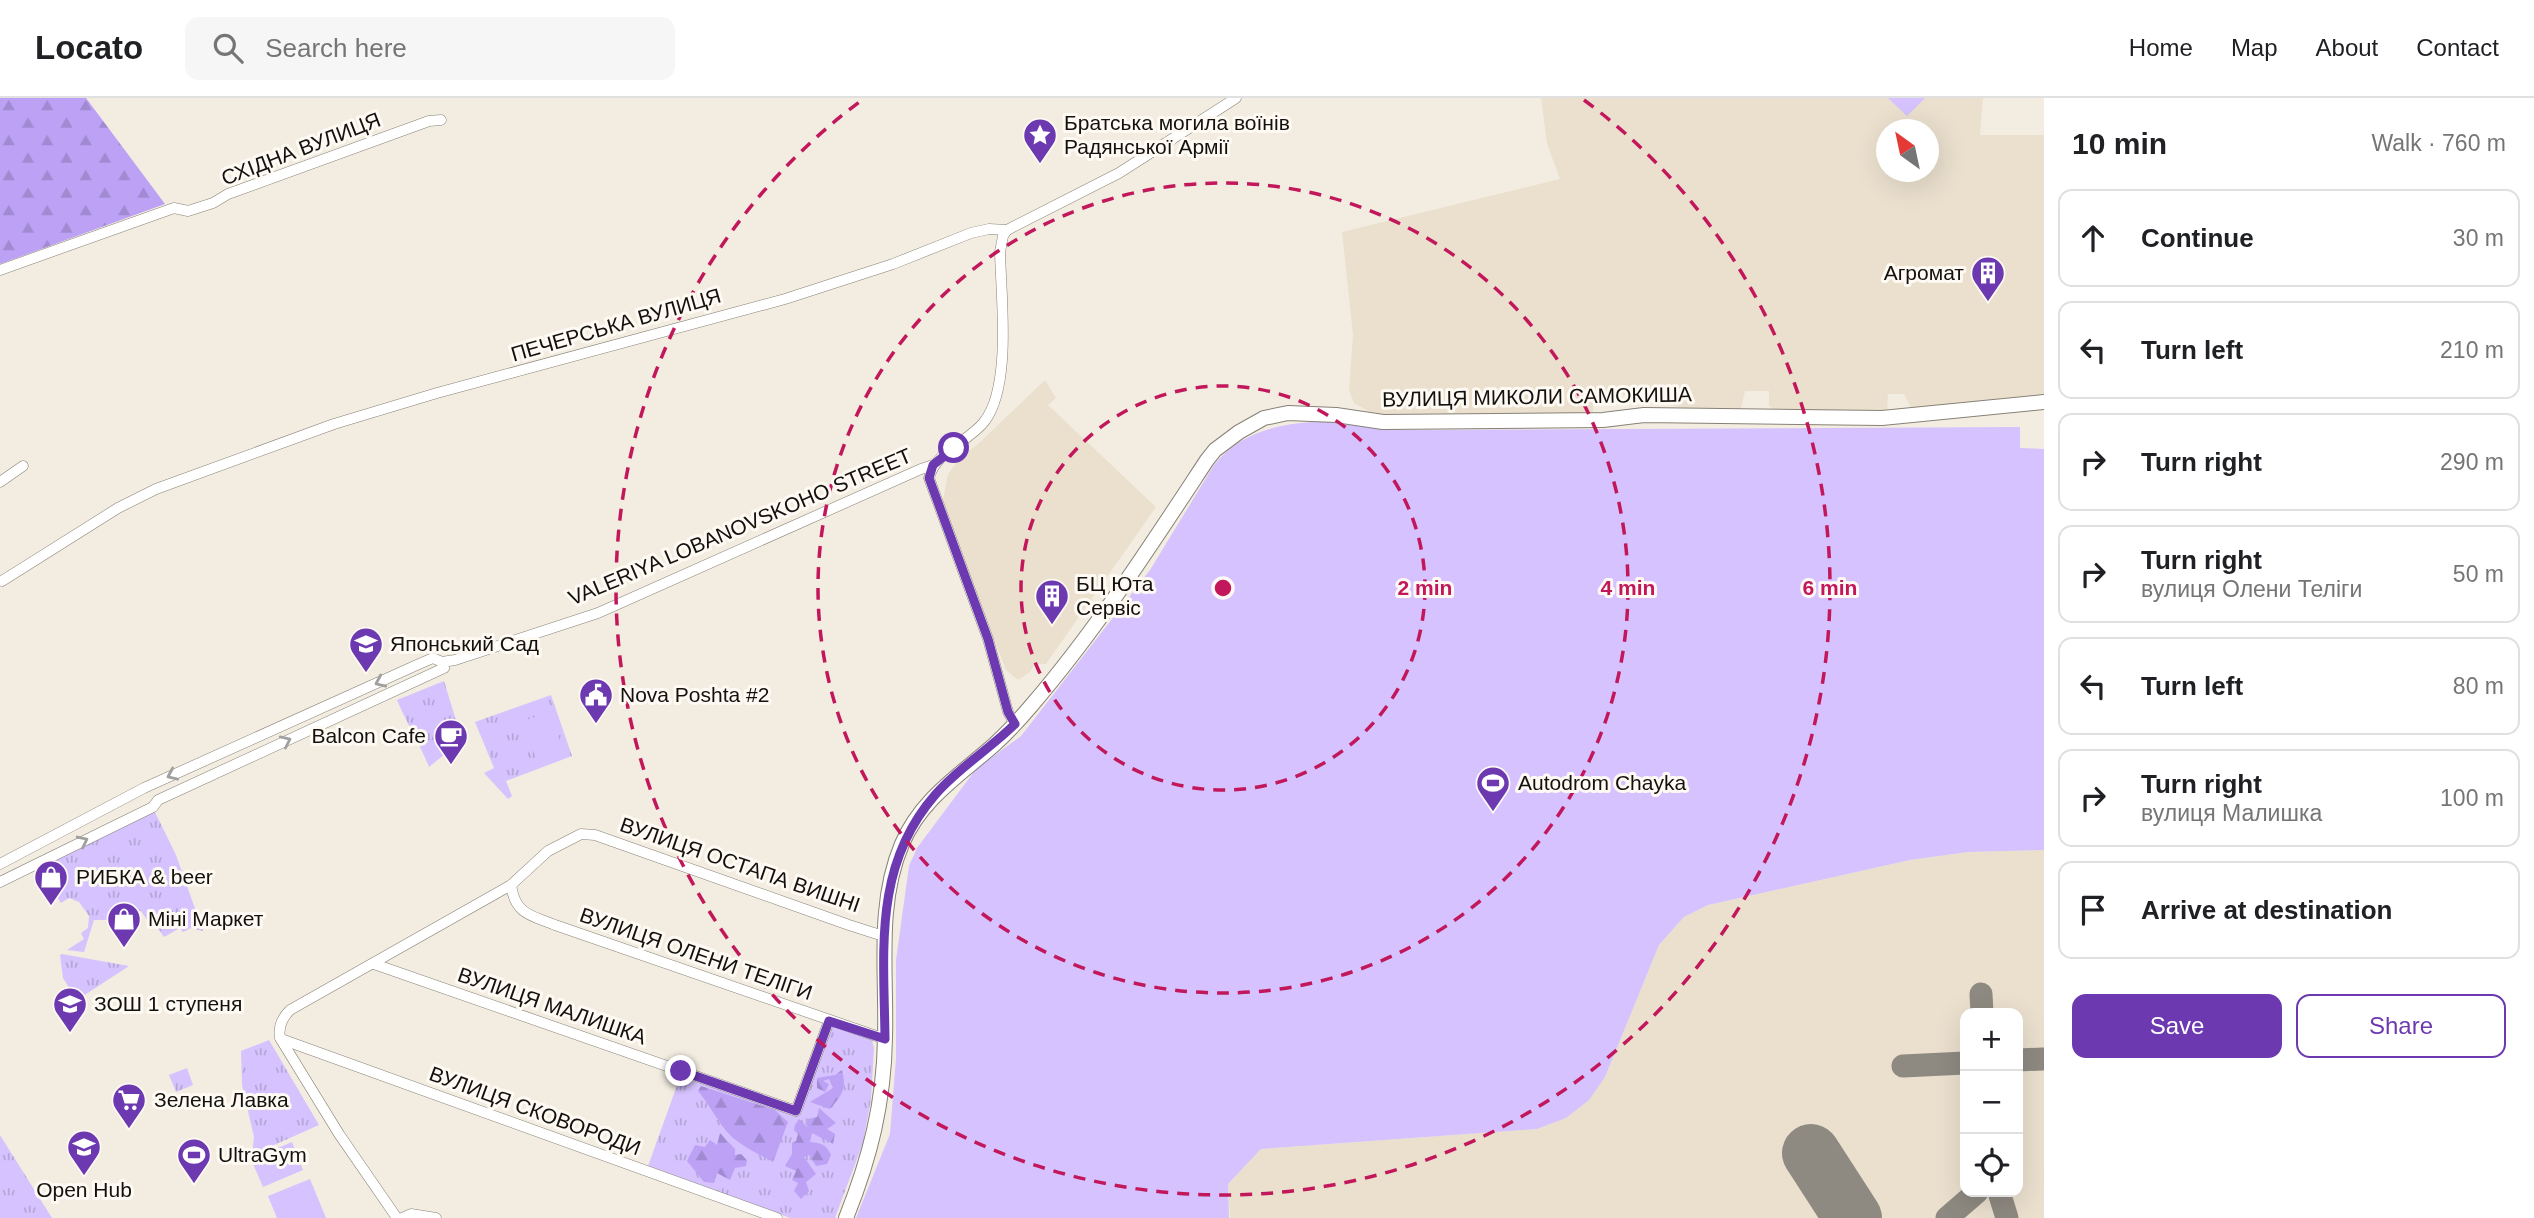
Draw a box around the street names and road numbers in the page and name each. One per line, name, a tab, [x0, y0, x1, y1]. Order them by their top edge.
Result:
street label: СХІДНА ВУЛИЦЯ	[218, 108, 384, 189]
street label: ПЕЧЕРСЬКА ВУЛИЦЯ	[508, 283, 724, 366]
street label: ВУЛИЦЯ МИКОЛИ САМОКИША	[1382, 382, 1692, 411]
street label: VALERIYA LOBANOVSKOHO STREET	[565, 444, 915, 609]
street label: ВУЛИЦЯ ОСТАПА ВИШНІ	[617, 813, 863, 916]
street label: ВУЛИЦЯ ОЛЕНИ ТЕЛІГИ	[577, 903, 815, 1004]
street label: ВУЛИЦЯ МАЛИШКА	[455, 962, 649, 1049]
street label: ВУЛИЦЯ СКОВОРОДИ	[426, 1062, 644, 1160]

